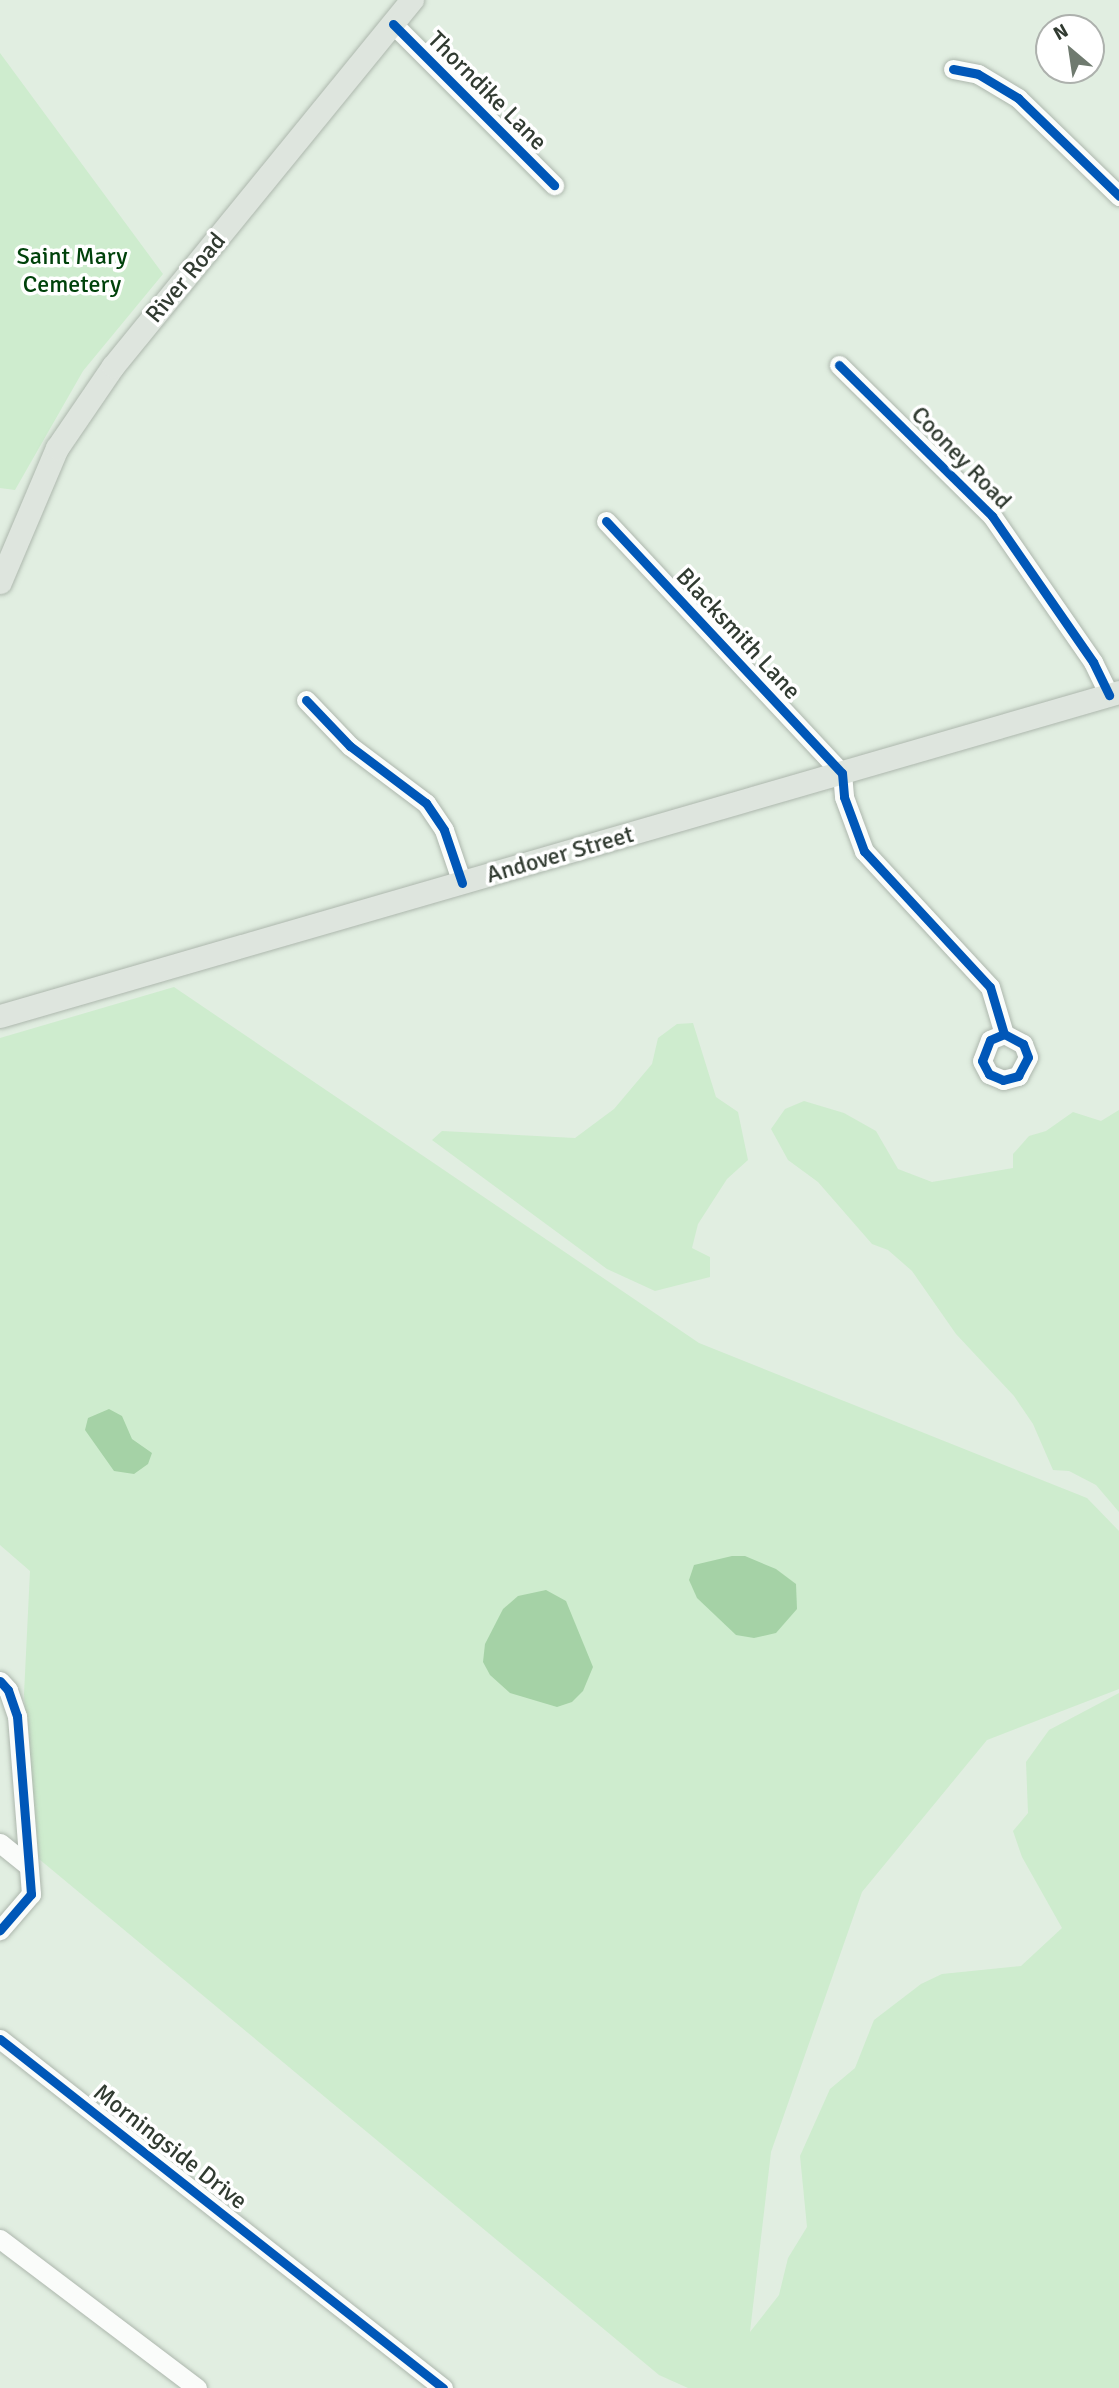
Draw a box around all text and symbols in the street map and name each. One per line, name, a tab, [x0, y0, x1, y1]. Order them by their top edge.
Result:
north arrow	[1035, 14, 1105, 84]
text: N	[1049, 19, 1072, 46]
street label: Thorndike Lane	[421, 25, 553, 157]
street label: River Road	[140, 227, 232, 329]
park label: Saint Mary Cemetery	[16, 243, 128, 299]
street label: Cooney Road	[905, 401, 1017, 515]
street label: Blacksmith Lane	[670, 562, 806, 706]
street label: Andover Street	[483, 820, 637, 890]
street label: Morningside Drive	[88, 2078, 252, 2216]

